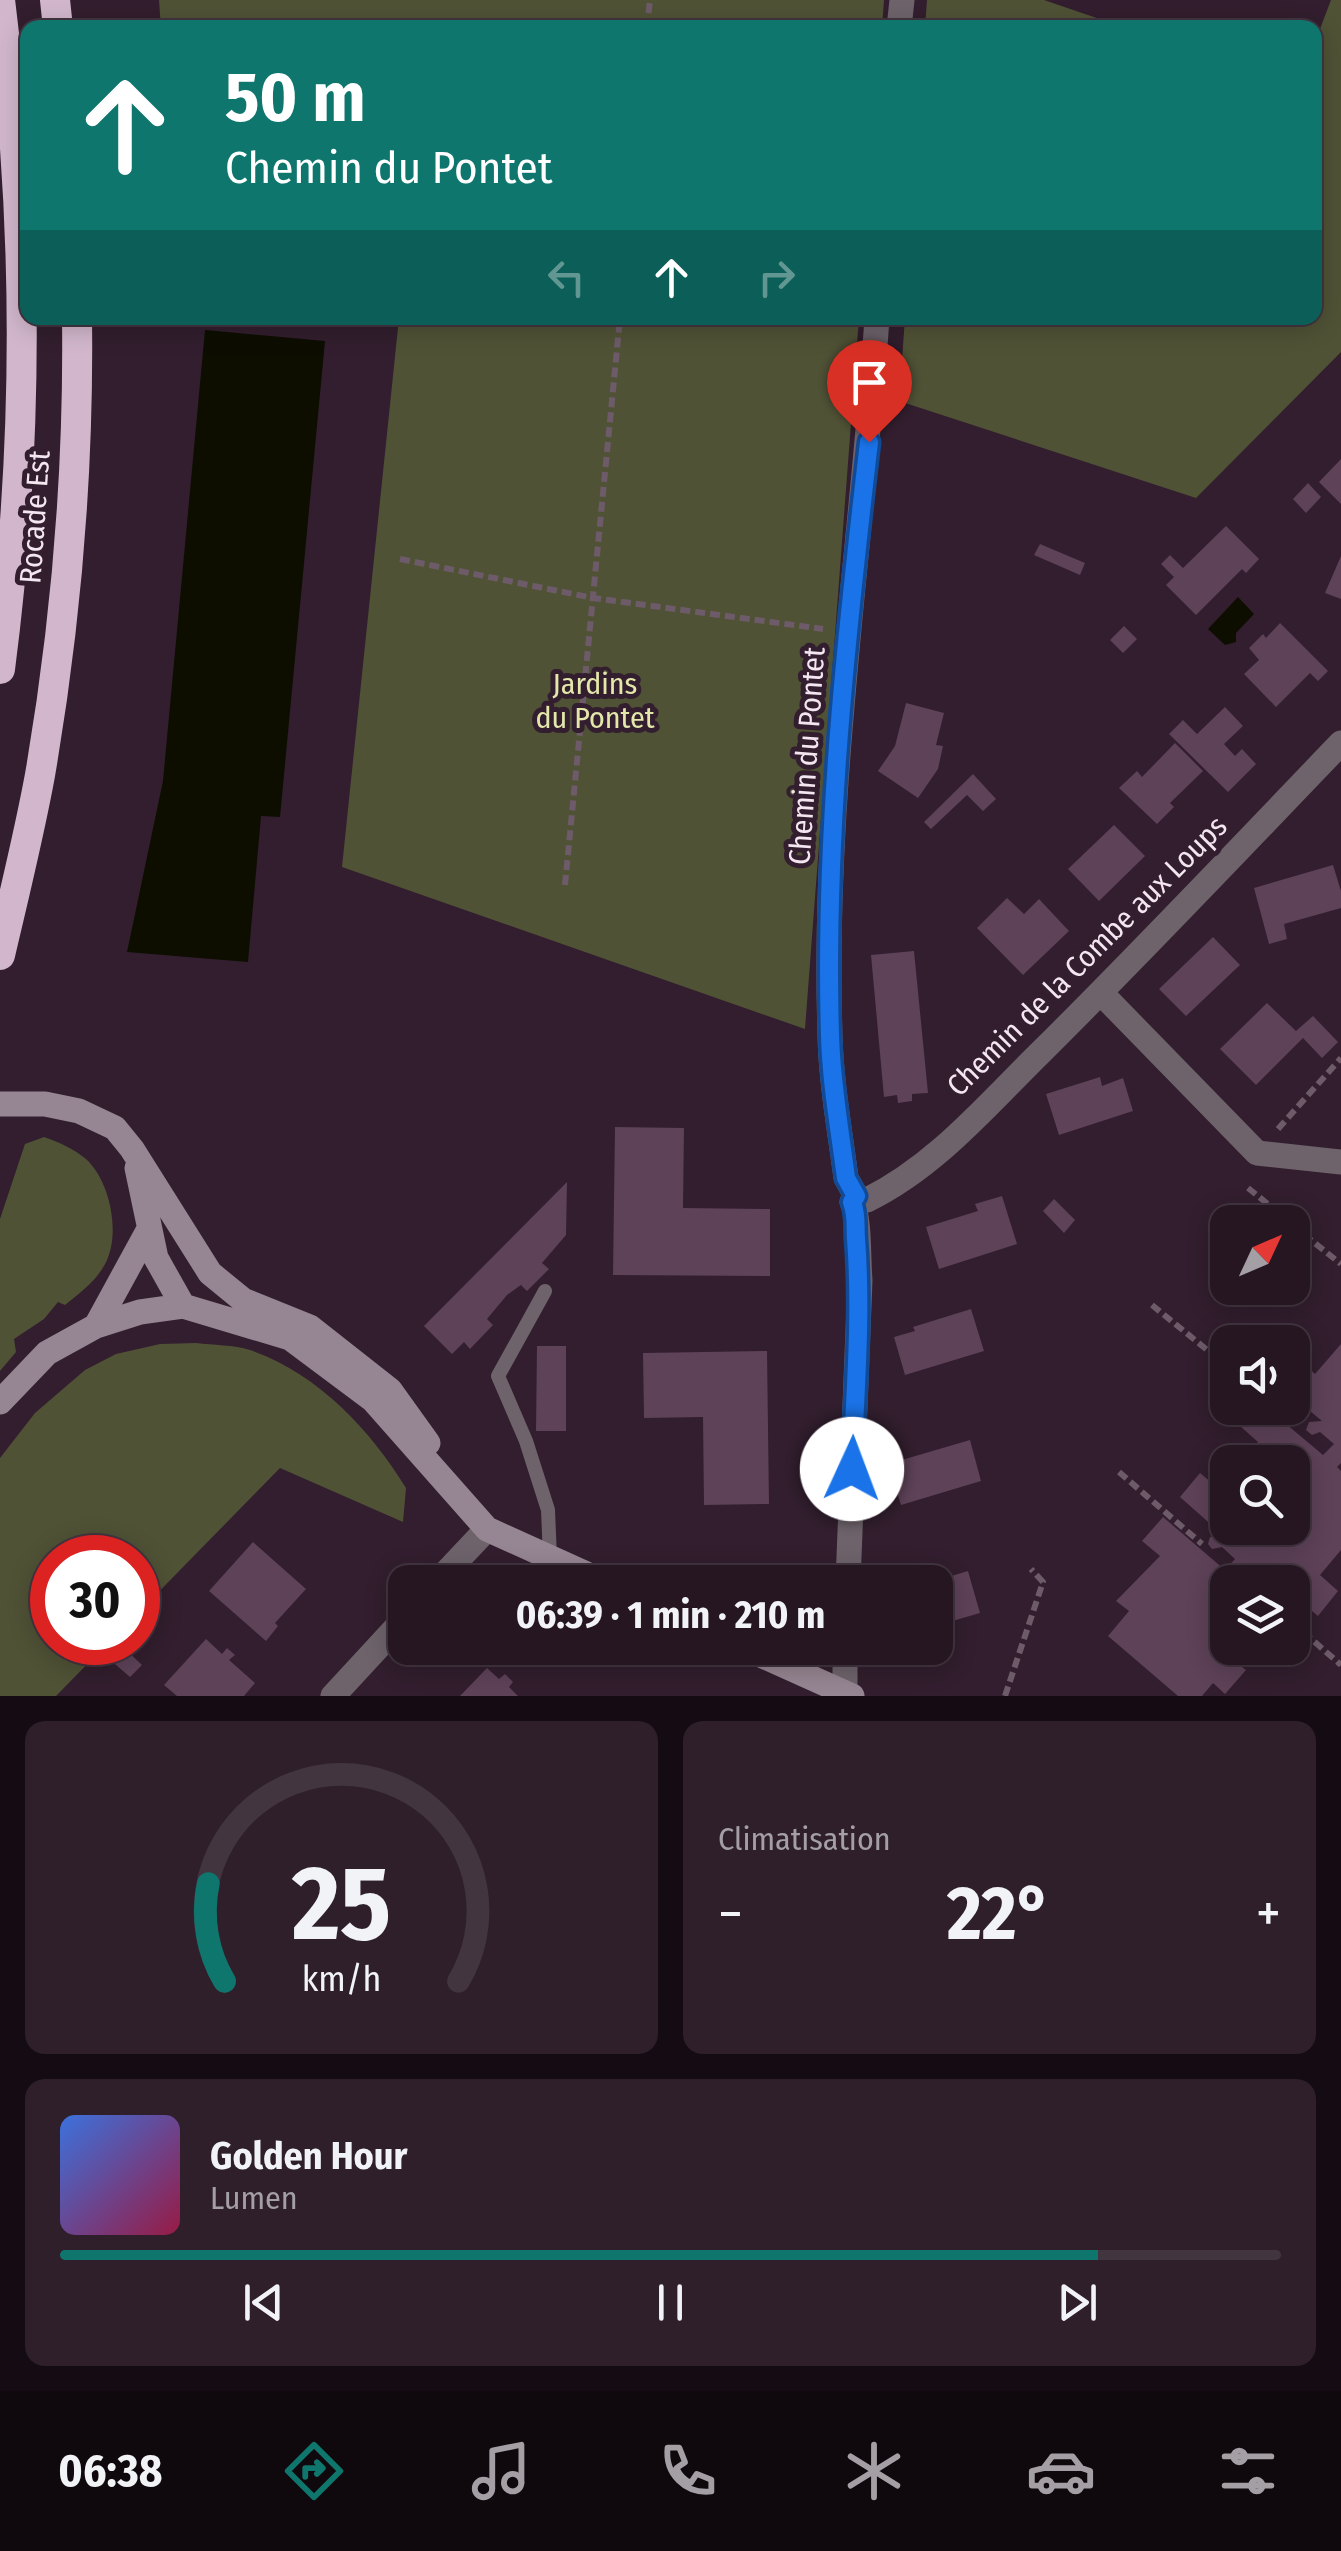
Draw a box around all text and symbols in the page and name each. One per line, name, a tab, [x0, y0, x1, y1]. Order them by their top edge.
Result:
text: 50 m	[225, 56, 366, 140]
icon: ahead	[60, 60, 190, 190]
text: Chemin du Pontet	[225, 141, 552, 195]
icon: left	[539, 250, 594, 305]
icon: ahead	[644, 250, 699, 305]
icon: right	[749, 250, 804, 305]
pin	[827, 340, 912, 443]
icon: arrive	[842, 355, 897, 410]
street label: Rocade Est	[12, 449, 58, 585]
street label: Chemin du Pontet	[781, 646, 833, 866]
park label: Jardins du Pontet	[535, 666, 655, 736]
street label: Chemin de la Combe aux Loups	[939, 808, 1235, 1104]
north arrow	[1210, 1205, 1310, 1305]
map controls	[1210, 1205, 1310, 1665]
button: sound	[1210, 1325, 1310, 1425]
position arrow	[800, 1417, 904, 1521]
button: search	[1210, 1445, 1310, 1545]
speed limit sign: 30	[30, 1535, 160, 1665]
button: layers	[1210, 1565, 1310, 1665]
text: 06:39 · 1 min · 210 m	[516, 1592, 825, 1638]
text: Climatisation	[718, 1820, 891, 1858]
text: 25	[291, 1842, 391, 1967]
text: 22°	[947, 1869, 1052, 1959]
text: −	[718, 1881, 743, 1947]
text: +	[1256, 1881, 1281, 1947]
text: km/h	[302, 1958, 381, 2000]
text: Golden Hour	[210, 2133, 408, 2179]
text: Lumen	[210, 2179, 298, 2217]
icon: previous	[236, 2275, 291, 2330]
icon: pause	[643, 2275, 698, 2330]
icon: next	[1050, 2275, 1105, 2330]
icon: directions	[279, 2436, 349, 2506]
icon: music	[466, 2436, 536, 2506]
icon: phone	[653, 2436, 723, 2506]
icon: climate	[839, 2436, 909, 2506]
icon: car	[1026, 2436, 1096, 2506]
icon: filters	[1213, 2436, 1283, 2506]
text: 06:38	[58, 2444, 163, 2498]

